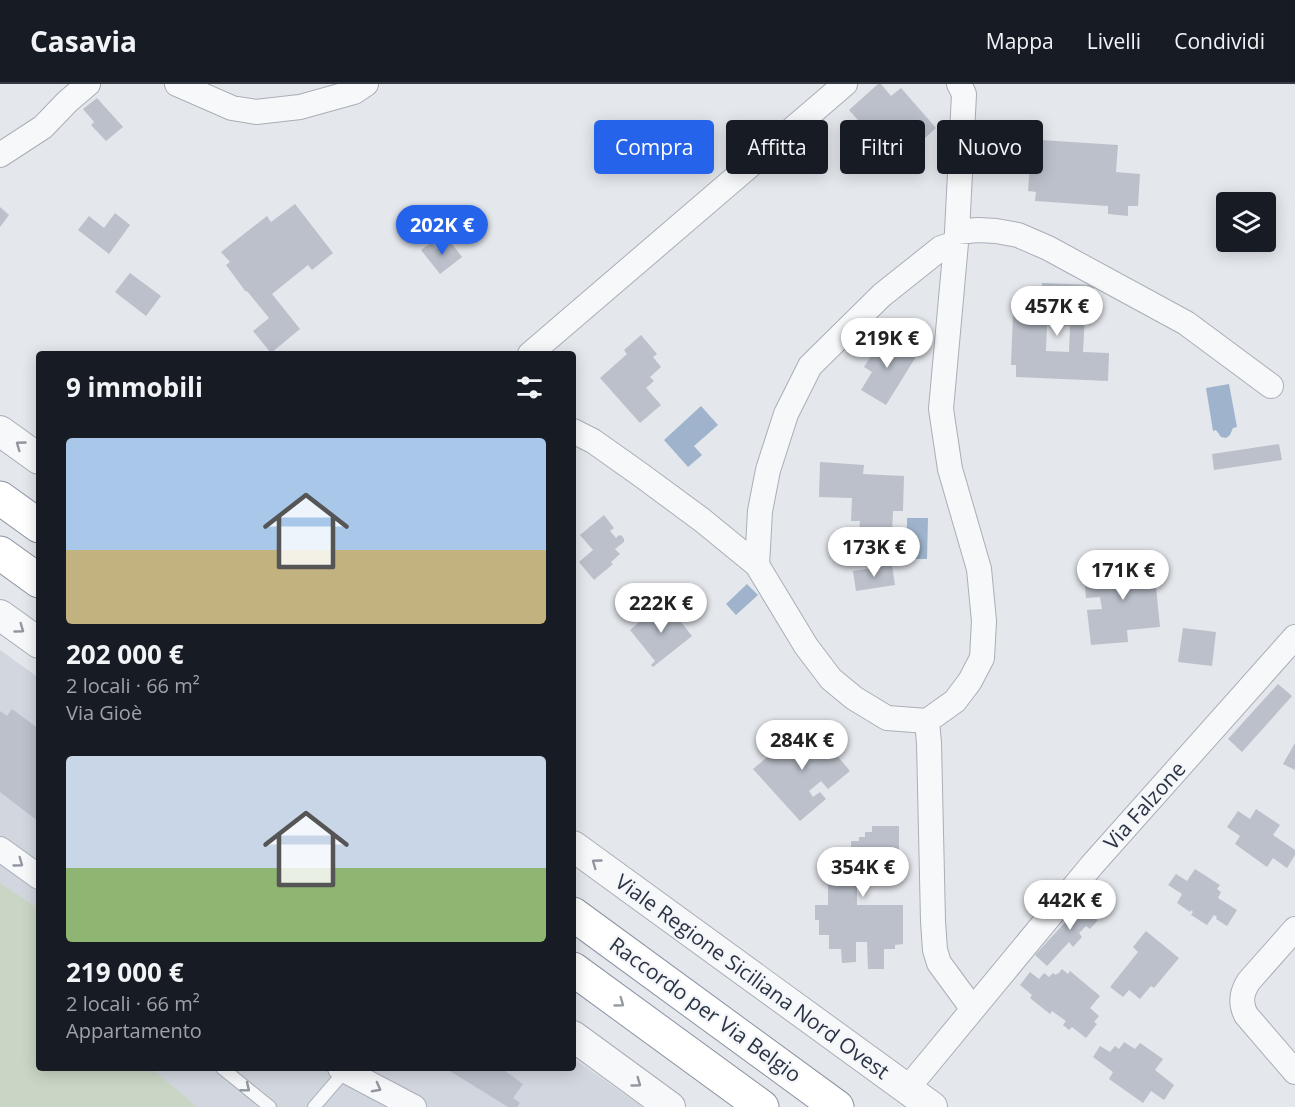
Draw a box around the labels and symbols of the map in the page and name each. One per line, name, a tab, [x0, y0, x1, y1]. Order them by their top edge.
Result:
pin: 202K €	[393, 205, 491, 256]
pin: 457K €	[1008, 286, 1106, 337]
pin: 219K €	[838, 318, 936, 369]
one-way arrow	[15, 441, 26, 452]
pin: 173K €	[825, 527, 923, 578]
pin: 171K €	[1074, 550, 1172, 601]
pin: 222K €	[612, 583, 710, 634]
one-way arrow	[13, 622, 24, 633]
pin: 284K €	[753, 720, 851, 771]
street label: Via Falzone	[1097, 755, 1191, 856]
pin: 354K €	[814, 847, 912, 898]
one-way arrow	[13, 856, 24, 867]
one-way arrow	[591, 859, 602, 870]
street label: Viale Regione Siciliana Nord Ovest	[610, 867, 895, 1085]
pin: 442K €	[1021, 880, 1119, 931]
street label: Raccordo per Via Belgio	[604, 930, 807, 1088]
one-way arrow	[614, 996, 625, 1007]
one-way arrow	[631, 1075, 642, 1086]
one-way arrow	[239, 1080, 250, 1091]
one-way arrow	[371, 1081, 381, 1092]

